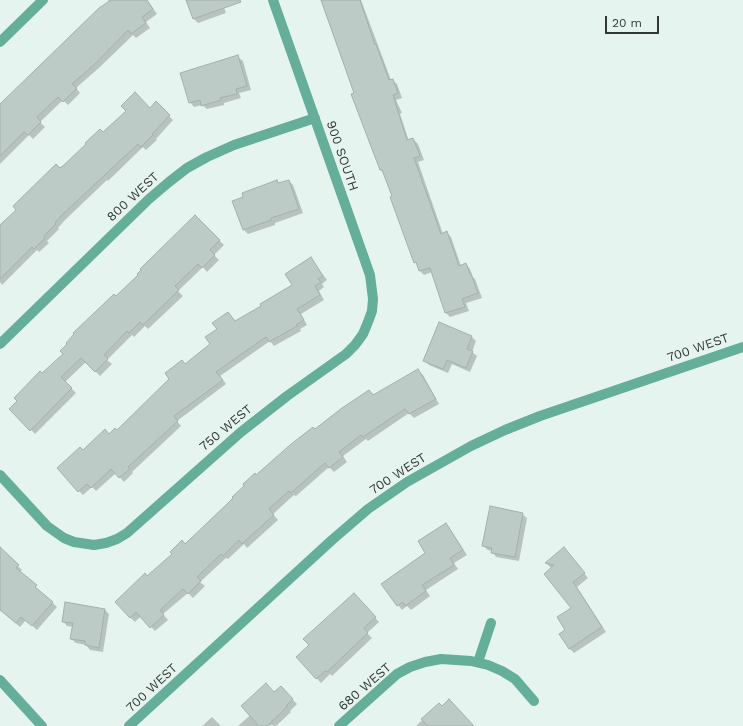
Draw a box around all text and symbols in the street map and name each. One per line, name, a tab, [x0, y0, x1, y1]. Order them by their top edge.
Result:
scale bar	[607, 8, 661, 34]
text: 20 m	[612, 16, 642, 30]
street label: 900 SOUTH	[323, 119, 361, 193]
street label: 800 WEST	[104, 169, 162, 225]
street label: 700 WEST	[665, 330, 731, 366]
street label: 750 WEST	[196, 401, 256, 455]
street label: 700 WEST	[367, 450, 429, 498]
street label: 700 WEST	[123, 660, 181, 716]
street label: 680 WEST	[335, 660, 395, 714]

